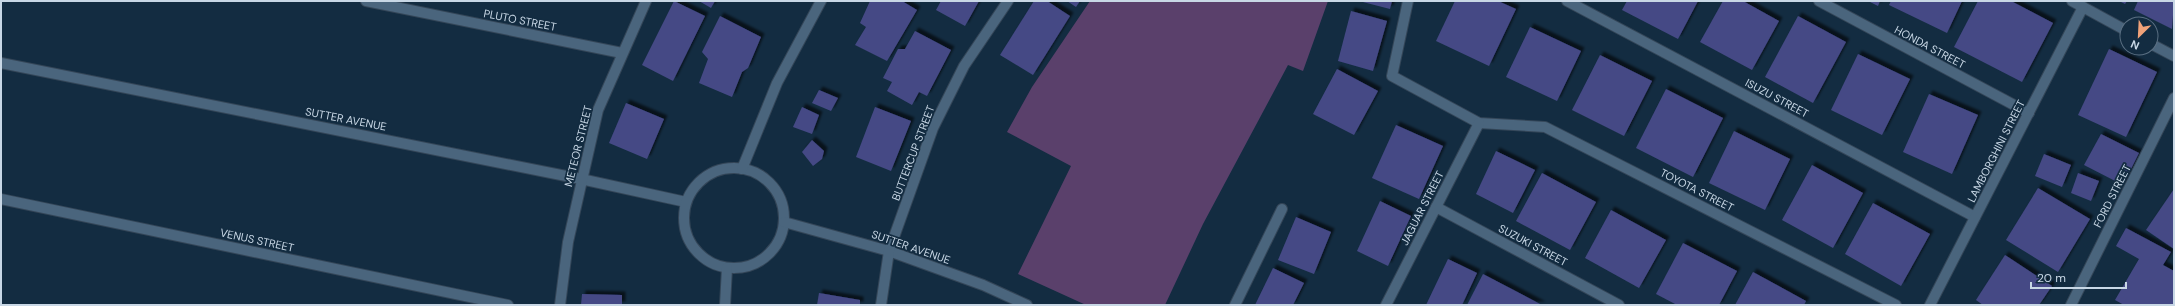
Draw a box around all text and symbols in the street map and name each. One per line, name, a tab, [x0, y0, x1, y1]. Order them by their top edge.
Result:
street label: PLUTO STREET	[482, 6, 558, 34]
north arrow	[2119, 16, 2159, 56]
street label: HONDA STREET	[1892, 22, 1968, 72]
text: N	[2128, 37, 2141, 53]
street label: ISUZU STREET	[1743, 75, 1811, 121]
street label: LAMBORGHINI STREET	[1964, 97, 2028, 205]
street label: BUTTERCUP STREET	[888, 103, 938, 203]
street label: SUTTER AVENUE	[304, 104, 388, 134]
street label: METEOR STREET	[561, 104, 595, 188]
street label: FORD STREET	[2090, 162, 2134, 230]
street label: TOYOTA STREET	[1658, 165, 1736, 215]
street label: JAGUAR STREET	[1397, 168, 1447, 248]
street label: SUZUKI STREET	[1496, 221, 1570, 269]
street label: VENUS STREET	[219, 225, 295, 255]
street label: SUTTER AVENUE	[870, 227, 952, 267]
scale bar	[2031, 264, 2126, 290]
text: 20 m	[2037, 270, 2066, 286]

